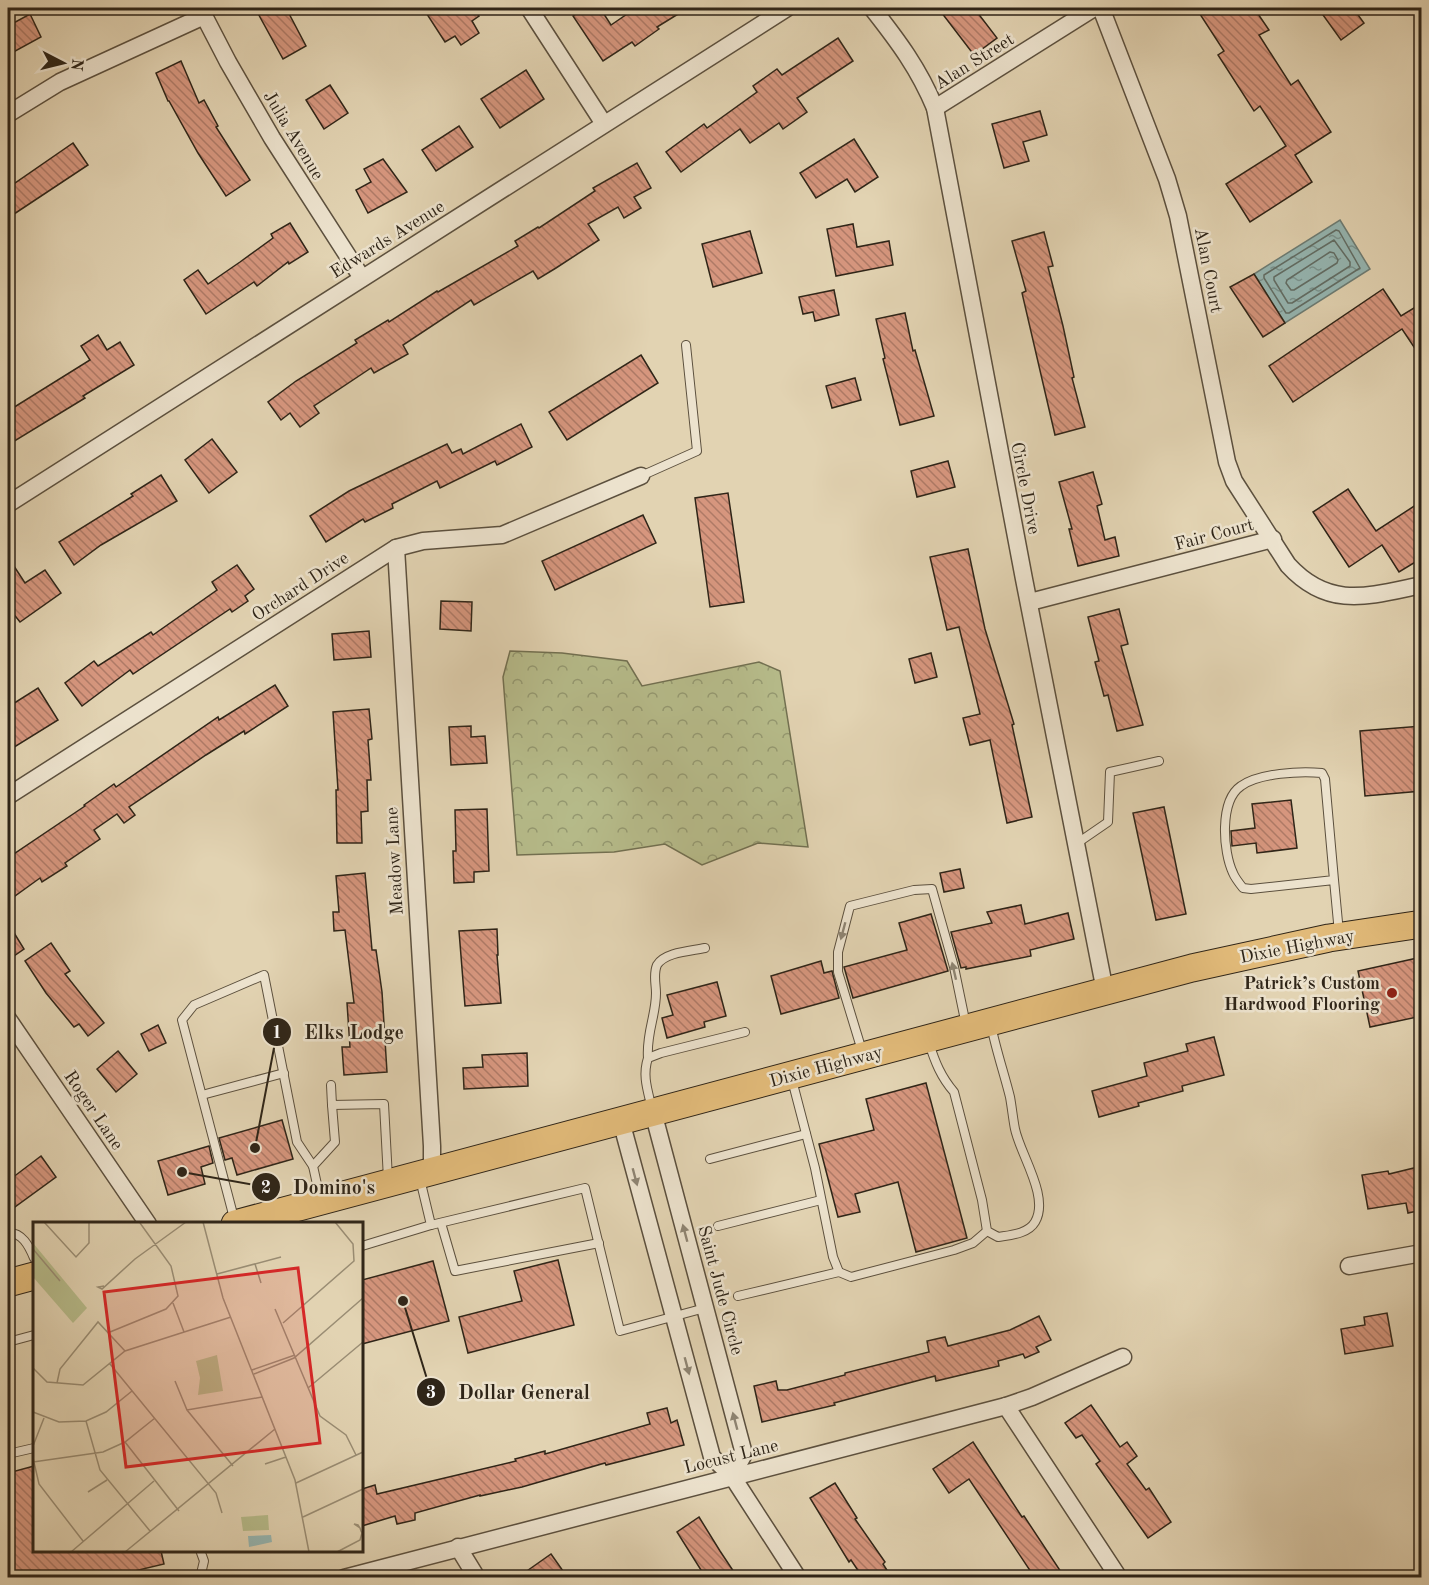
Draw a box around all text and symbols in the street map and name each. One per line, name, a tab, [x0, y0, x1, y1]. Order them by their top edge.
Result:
street label: Alan Street	[932, 30, 1017, 93]
north arrow	[33, 33, 93, 93]
text: N	[67, 58, 85, 72]
street label: Julia Avenue	[260, 88, 327, 183]
street label: Edwards Avenue	[327, 198, 448, 282]
street label: Alan Court	[1191, 226, 1225, 314]
street label: Circle Drive	[1007, 441, 1043, 536]
street label: Fair Court	[1173, 516, 1256, 554]
street label: Orchard Drive	[249, 549, 352, 625]
street label: Meadow Lane	[383, 806, 407, 915]
one-way arrow	[838, 922, 848, 940]
street label: Dixie Highway	[1238, 927, 1357, 967]
one-way arrow	[949, 962, 959, 980]
place label: Patrick’s Custom Hardwood Flooring	[1224, 975, 1380, 1014]
marker: Patrick’s Custom Hardwood Flooring	[1385, 986, 1399, 1000]
callout: Elks Lodge	[262, 1013, 416, 1051]
text: 1	[272, 1024, 282, 1042]
text: Elks Lodge	[304, 1024, 404, 1044]
street label: Dixie Highway	[768, 1043, 885, 1091]
street label: Roger Lane	[60, 1068, 126, 1153]
callout: Domino's	[251, 1168, 388, 1206]
one-way arrow	[631, 1168, 641, 1187]
text: 2	[261, 1179, 271, 1197]
text: Domino's	[293, 1179, 375, 1199]
inset map	[33, 1222, 363, 1552]
one-way arrow	[680, 1224, 690, 1242]
street label: Saint Jude Circle	[694, 1224, 746, 1357]
one-way arrow	[682, 1356, 692, 1375]
callout: Dollar General	[416, 1373, 602, 1411]
text: 3	[426, 1384, 436, 1402]
text: Dollar General	[458, 1384, 590, 1404]
one-way arrow	[730, 1412, 740, 1430]
street label: Locust Lane	[682, 1437, 780, 1477]

